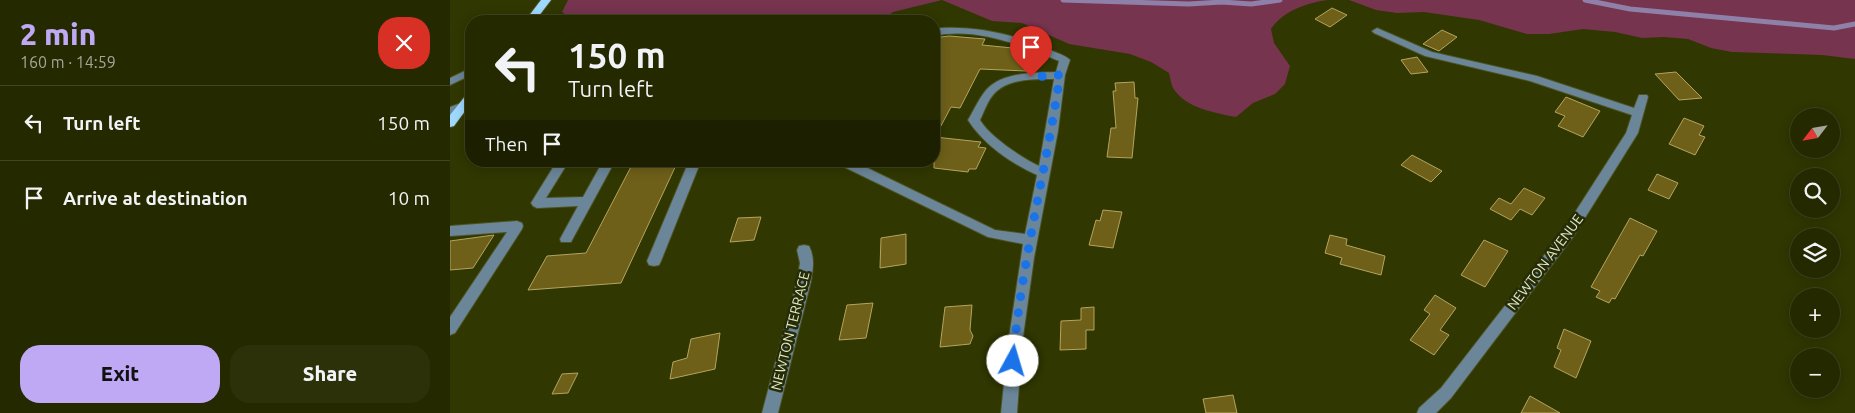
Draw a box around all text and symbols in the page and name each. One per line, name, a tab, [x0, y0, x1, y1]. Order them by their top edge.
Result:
text: 2 min	[20, 17, 96, 51]
button: close	[378, 17, 430, 69]
pin	[1010, 26, 1052, 77]
icon: arrive	[1017, 33, 1045, 61]
icon: left	[485, 35, 550, 100]
text: 150 m	[568, 35, 666, 75]
text: 160 m · 14:59	[20, 53, 116, 71]
text: Turn left	[568, 76, 653, 101]
north arrow	[1790, 108, 1840, 158]
map controls	[1790, 108, 1840, 398]
icon: left	[20, 109, 48, 137]
text: Turn left	[63, 112, 141, 134]
text: 150 m	[377, 112, 430, 134]
icon: arrive	[538, 130, 566, 158]
text: Then	[485, 133, 528, 155]
button: search	[1790, 168, 1840, 218]
icon: arrive	[20, 184, 48, 212]
text: Arrive at destination	[63, 187, 248, 209]
text: 10 m	[388, 187, 430, 209]
street label: NEWTON AVENUE	[1504, 211, 1586, 313]
button: layers	[1790, 228, 1840, 278]
street label: NEWTON TERRACE	[768, 270, 813, 392]
button: +	[1790, 288, 1840, 338]
position arrow	[986, 334, 1038, 386]
button: Exit	[20, 345, 220, 403]
button: Share	[230, 345, 430, 403]
button: −	[1790, 348, 1840, 398]

